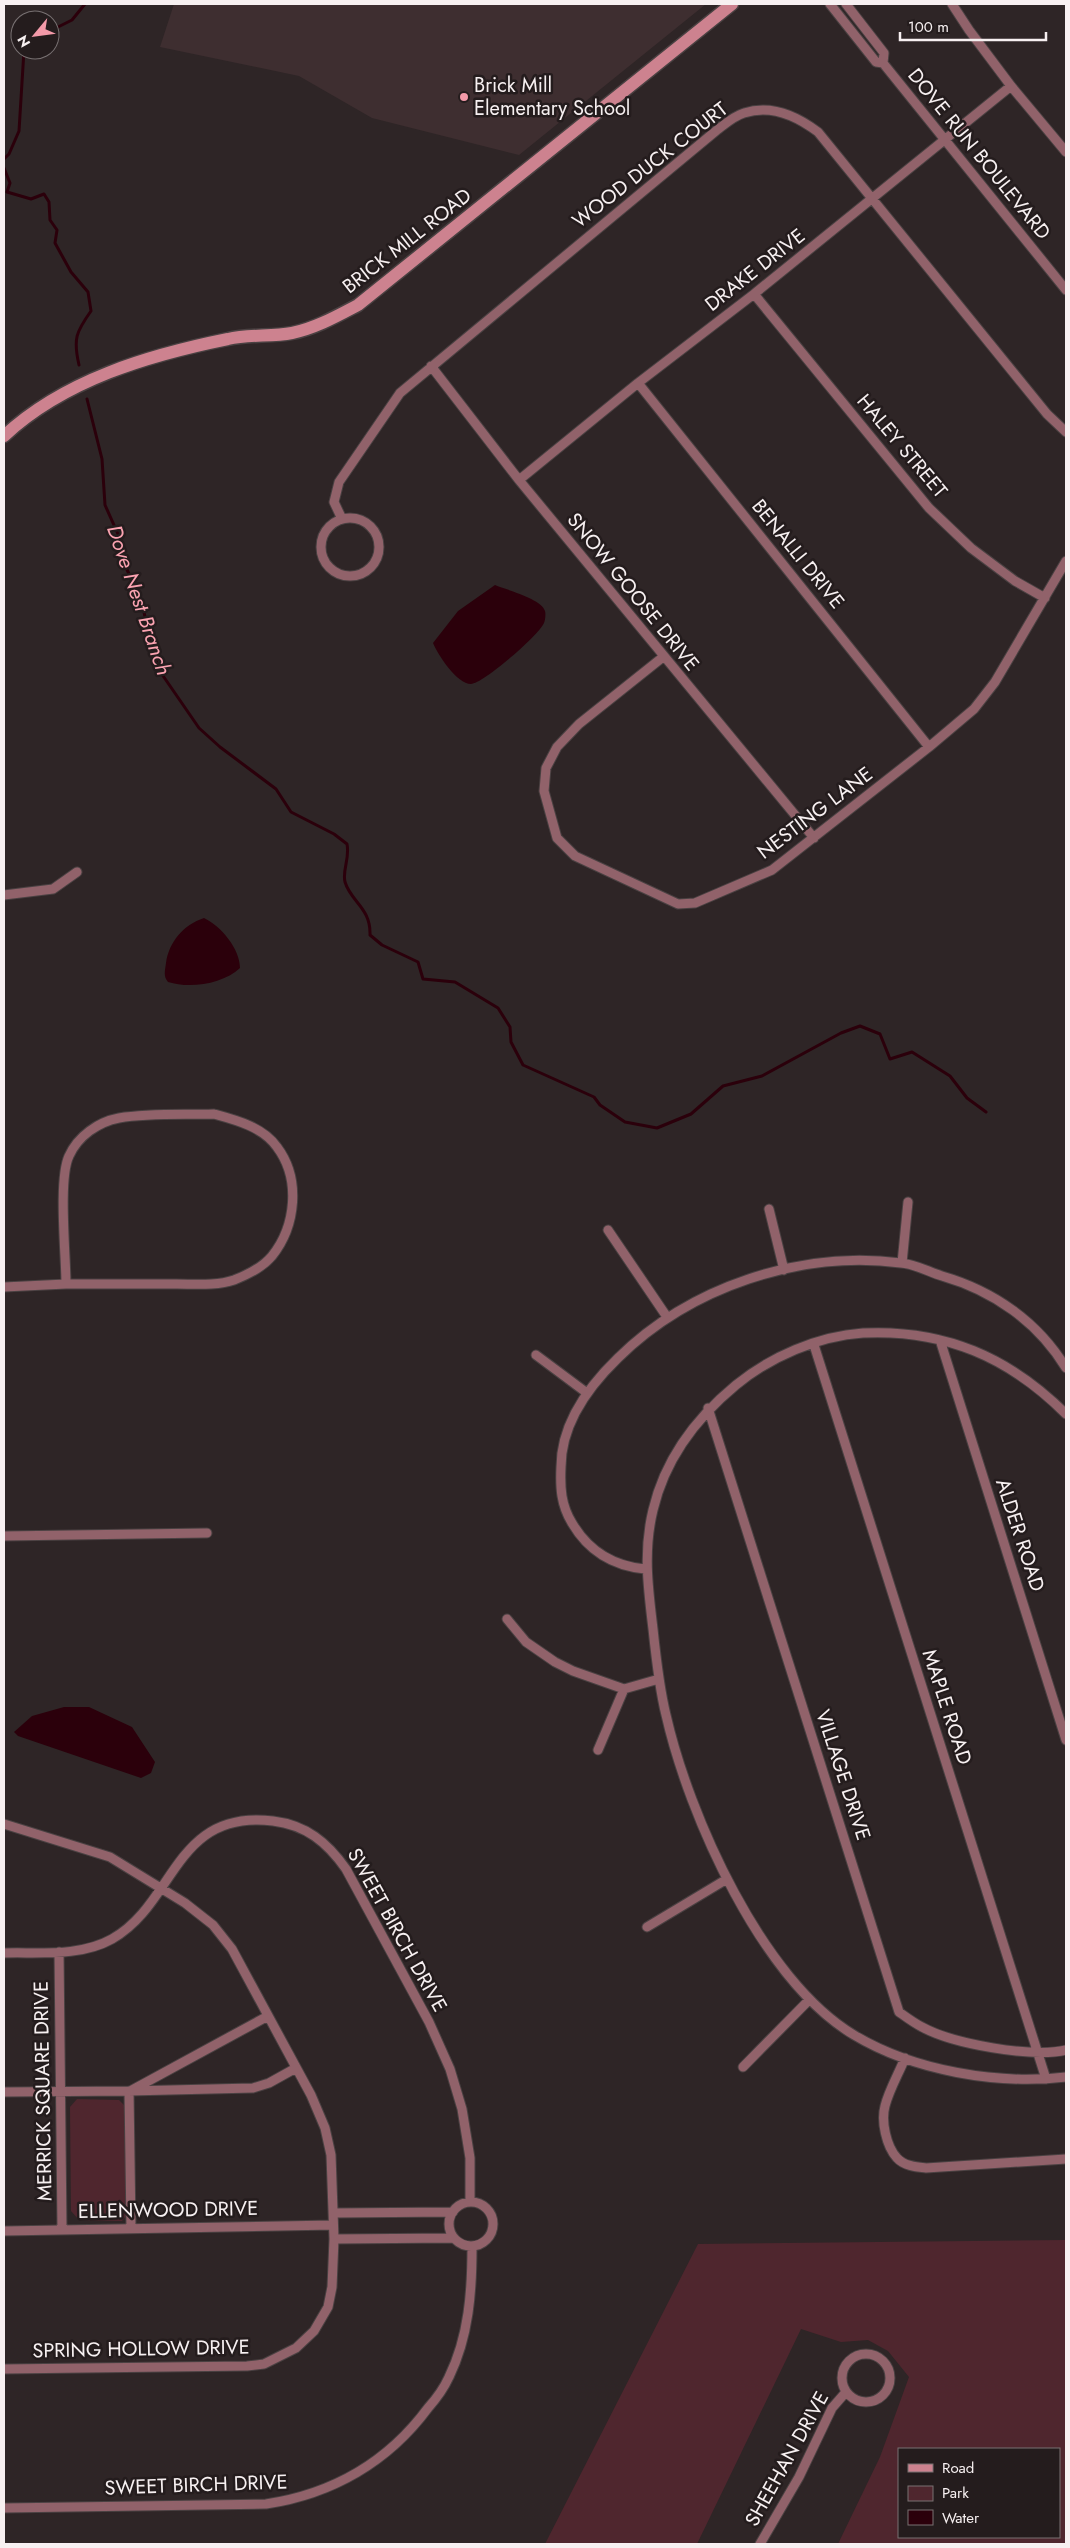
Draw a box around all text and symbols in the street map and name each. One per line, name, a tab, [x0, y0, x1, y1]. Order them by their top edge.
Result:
north arrow	[10, 10, 60, 60]
scale bar	[900, 10, 1046, 42]
text: 100 m	[908, 16, 949, 38]
text: N	[12, 32, 35, 51]
street label: DOVE RUN BOULEVARD	[901, 62, 1057, 246]
place label: Brick Mill Elementary School	[474, 71, 630, 123]
marker: Brick Mill Elementary School	[458, 91, 470, 103]
street label: WOOD DUCK COURT	[566, 95, 734, 235]
street label: BRICK MILL ROAD	[336, 181, 478, 301]
street label: DRAKE DRIVE	[699, 222, 811, 318]
street label: HALEY STREET	[850, 388, 955, 505]
street label: BENALLI DRIVE	[745, 493, 851, 615]
street label: SNOW GOOSE DRIVE	[560, 507, 706, 677]
water label: Dove Nest Branch	[99, 521, 179, 679]
street label: NESTING LANE	[751, 760, 879, 866]
street label: ALDER ROAD	[988, 1475, 1052, 1595]
street label: MAPLE ROAD	[915, 1646, 979, 1768]
street label: VILLAGE DRIVE	[808, 1706, 878, 1844]
street label: SWEET BIRCH DRIVE	[340, 1843, 454, 2017]
street label: MERRICK SQUARE DRIVE	[27, 1981, 59, 2201]
street label: ELLENWOOD DRIVE	[78, 2194, 258, 2226]
street label: SPRING HOLLOW DRIVE	[32, 2333, 250, 2365]
street label: SHEEHAN DRIVE	[738, 2386, 836, 2532]
legend	[898, 2448, 1060, 2538]
text: Road	[942, 2457, 974, 2479]
street label: SWEET BIRCH DRIVE	[104, 2467, 288, 2503]
text: Park	[942, 2482, 969, 2504]
text: Water	[942, 2507, 980, 2529]

